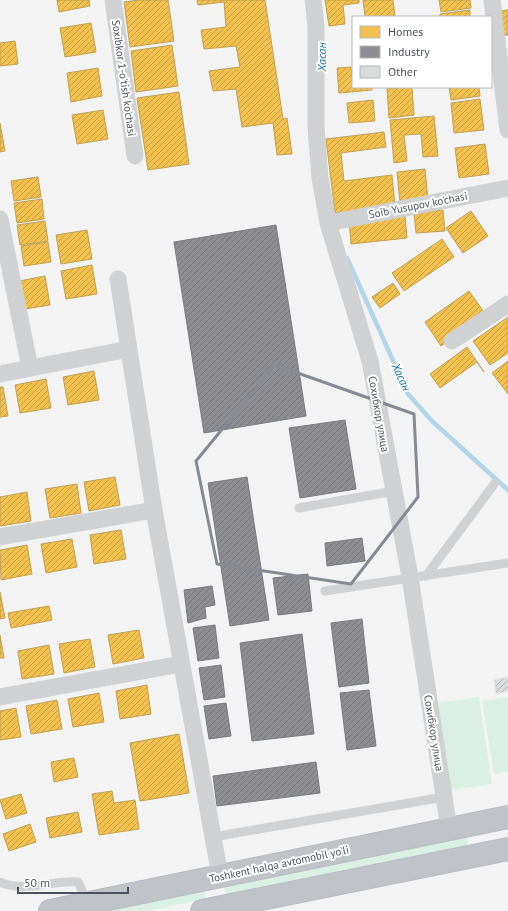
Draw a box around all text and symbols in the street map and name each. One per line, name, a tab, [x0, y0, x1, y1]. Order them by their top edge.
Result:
legend	[352, 16, 492, 88]
street label: Soxibkor 1-o'tish ko'chasi	[109, 19, 139, 137]
text: Homes	[388, 24, 423, 39]
water label: Хасан	[314, 42, 329, 73]
text: Industry	[388, 44, 430, 59]
text: Other	[388, 64, 417, 79]
street label: Soib Yusupov ko'chasi	[367, 189, 469, 221]
water label: Хасан	[388, 359, 415, 394]
street label: Сохибкор улица	[365, 375, 393, 453]
street label: Сохибкор улица	[421, 694, 447, 772]
street label: Toshkent halqa avtomobil yo'li	[208, 842, 350, 886]
scale bar	[18, 869, 128, 895]
text: 50 m	[24, 875, 50, 890]

